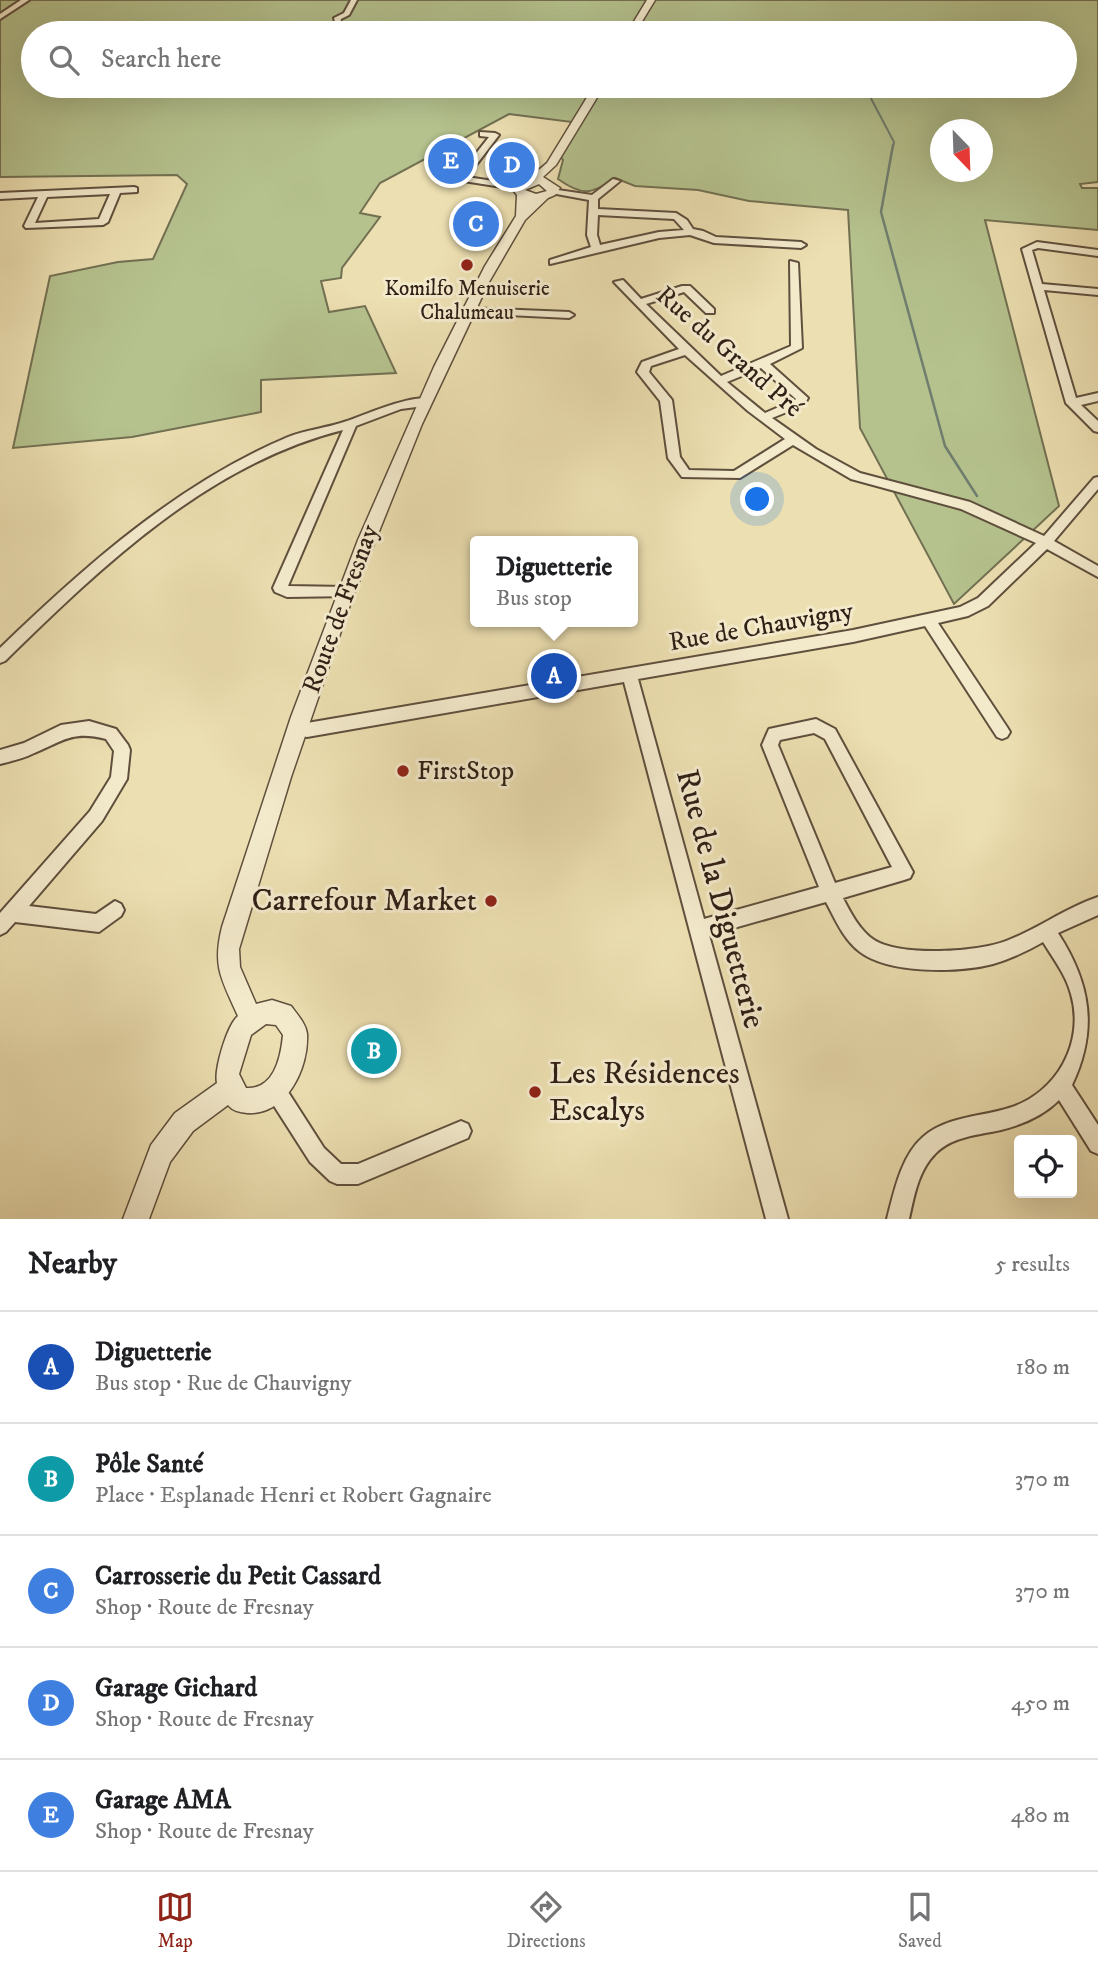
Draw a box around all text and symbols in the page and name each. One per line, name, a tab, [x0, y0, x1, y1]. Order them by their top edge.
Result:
search box	[21, 21, 1077, 98]
icon: search	[45, 41, 83, 79]
text: Search here	[101, 43, 221, 76]
north arrow	[930, 119, 993, 182]
pin: E	[428, 135, 474, 187]
pin: D	[489, 139, 535, 191]
pin: C	[453, 198, 499, 250]
marker: Komilfo Menuiserie Chalumeau	[459, 257, 475, 273]
place label: Komilfo Menuiserie Chalumeau	[384, 276, 550, 326]
street label: Rue du Grand Pré	[649, 279, 809, 425]
your location	[740, 482, 774, 516]
street label: Route de Fresnay	[295, 520, 387, 698]
popup	[470, 536, 638, 627]
text: Diguetterie	[496, 551, 612, 584]
text: Bus stop	[496, 584, 572, 613]
street label: Rue de Chauvigny	[666, 594, 856, 659]
pin: A	[531, 650, 577, 702]
place label: FirstStop	[417, 755, 514, 788]
marker: FirstStop	[395, 763, 411, 779]
street label: Rue de la Diguetterie	[666, 765, 774, 1033]
place label: Carrefour Market	[252, 881, 477, 921]
marker: Carrefour Market	[483, 893, 499, 909]
pin: B	[351, 1025, 397, 1077]
place label: Les Résidences Escalys	[549, 1054, 740, 1131]
marker: Les Résidences Escalys	[527, 1084, 543, 1100]
map controls	[1014, 1135, 1077, 1198]
button: locate	[1014, 1135, 1077, 1198]
text: Nearby	[28, 1246, 117, 1283]
text: 5 results	[995, 1250, 1070, 1279]
text: Diguetterie	[95, 1336, 212, 1369]
text: A	[44, 1353, 58, 1382]
text: 180 m	[1015, 1353, 1070, 1382]
text: Bus stop · Rue de Chauvigny	[95, 1369, 352, 1398]
text: Pôle Santé	[95, 1448, 203, 1481]
text: B	[44, 1465, 58, 1494]
text: 370 m	[1015, 1465, 1070, 1494]
text: Place · Esplanade Henri et Robert Gagnaire	[95, 1481, 492, 1510]
text: Carrosserie du Petit Cassard	[95, 1560, 381, 1593]
text: C	[43, 1577, 59, 1606]
text: 370 m	[1015, 1577, 1070, 1606]
text: Shop · Route de Fresnay	[95, 1593, 314, 1622]
text: Garage Gichard	[95, 1672, 257, 1705]
text: D	[42, 1689, 60, 1718]
text: 450 m	[1011, 1689, 1070, 1718]
text: Shop · Route de Fresnay	[95, 1705, 314, 1734]
text: Garage AMA	[95, 1784, 231, 1817]
text: E	[43, 1801, 59, 1830]
text: 480 m	[1011, 1801, 1070, 1830]
text: Shop · Route de Fresnay	[95, 1817, 314, 1846]
tab: Map	[156, 1888, 194, 1953]
tab: Directions	[507, 1888, 586, 1953]
tab: Saved	[898, 1888, 942, 1953]

